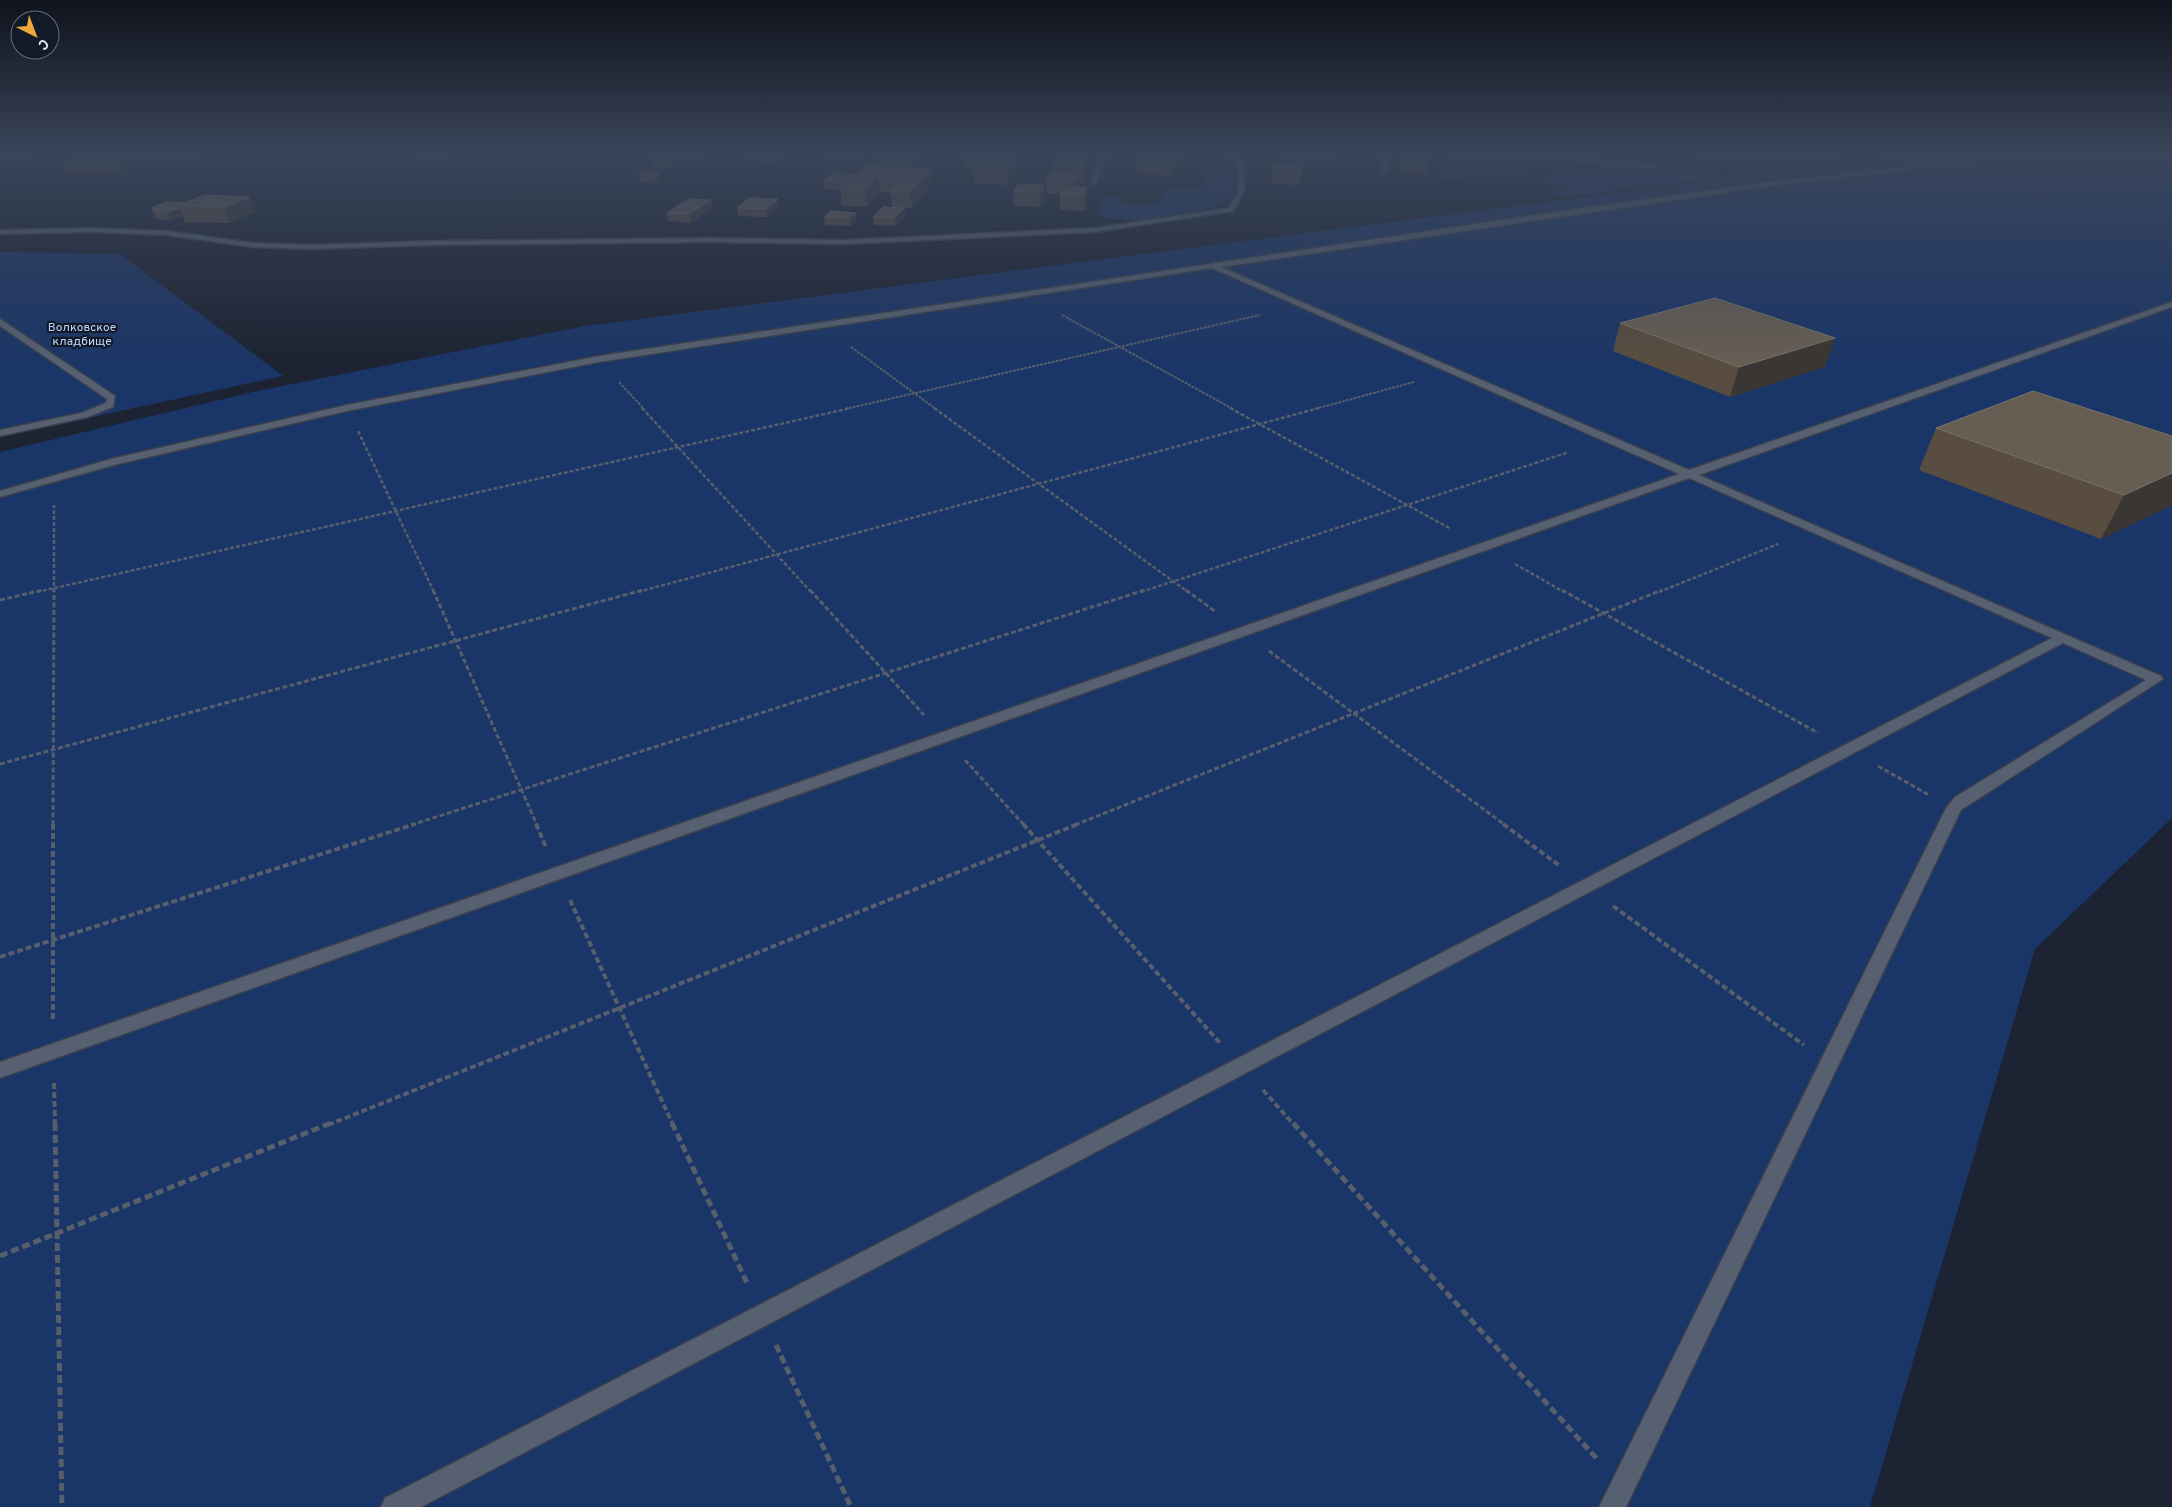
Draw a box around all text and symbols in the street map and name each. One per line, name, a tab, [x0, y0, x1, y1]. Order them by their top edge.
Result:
north arrow	[10, 10, 60, 60]
text: С	[34, 34, 52, 53]
park label: Волковское кладбище	[48, 320, 116, 350]

